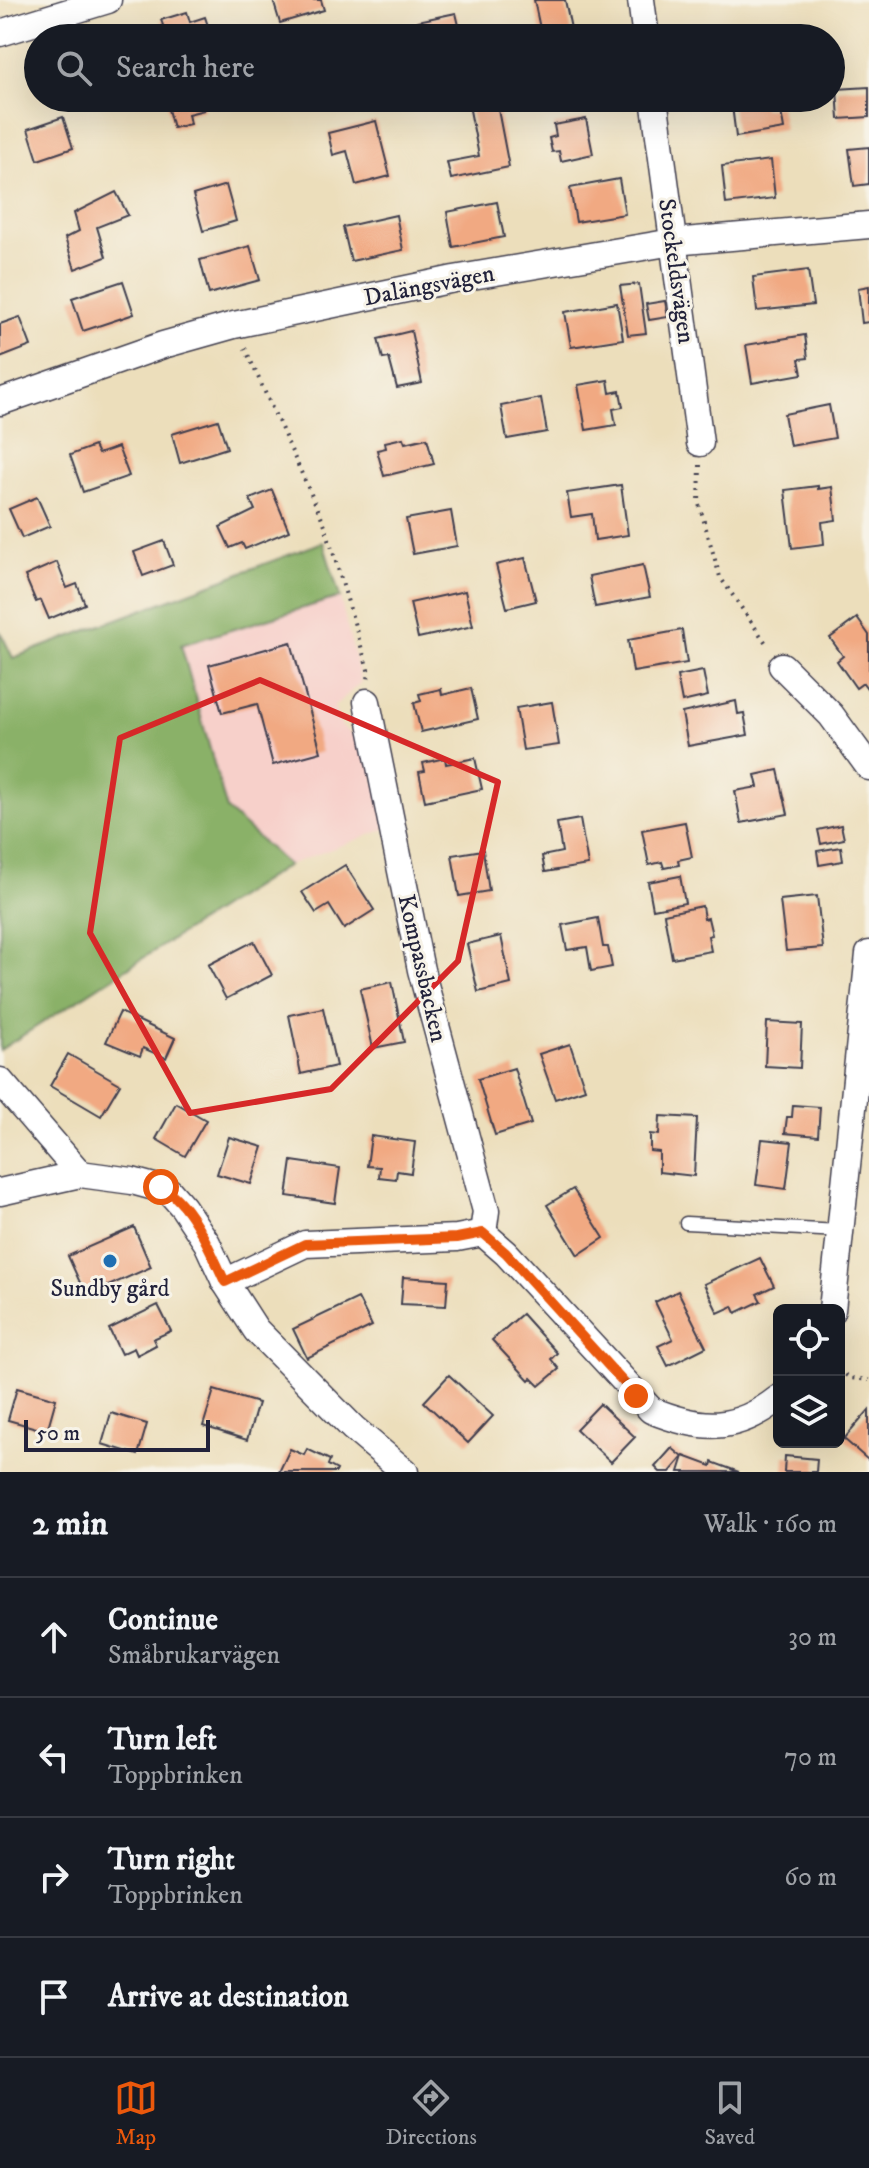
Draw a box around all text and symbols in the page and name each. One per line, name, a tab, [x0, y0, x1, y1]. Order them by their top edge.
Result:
search box	[24, 24, 845, 112]
icon: search	[52, 46, 96, 90]
text: Search here	[116, 50, 255, 87]
street label: Stockeldsvägen	[651, 197, 701, 346]
street label: Dalängsvägen	[361, 259, 498, 313]
street label: Kompassbacken	[390, 892, 454, 1045]
route start	[143, 1169, 179, 1205]
marker: Sundby gård	[101, 1252, 119, 1270]
place label: Sundby gård	[50, 1274, 170, 1304]
map controls	[773, 1304, 845, 1448]
button: locate	[773, 1304, 845, 1376]
button: layers	[773, 1376, 845, 1448]
route end	[618, 1378, 654, 1414]
scale bar	[24, 1416, 210, 1452]
text: 50 m	[36, 1420, 80, 1447]
text: 2 min	[32, 1503, 108, 1545]
text: Walk · 160 m	[704, 1508, 837, 1541]
text: Continue	[108, 1602, 218, 1639]
icon: ahead	[32, 1615, 76, 1659]
text: 30 m	[788, 1621, 837, 1654]
text: Småbrukarvägen	[108, 1639, 280, 1672]
text: Turn left	[108, 1722, 217, 1759]
icon: left	[32, 1735, 76, 1779]
text: 70 m	[784, 1741, 837, 1774]
text: Toppbrinken	[108, 1759, 243, 1792]
text: Turn right	[108, 1842, 235, 1879]
icon: right	[32, 1855, 76, 1899]
text: 60 m	[784, 1861, 837, 1894]
text: Toppbrinken	[108, 1879, 243, 1912]
icon: arrive	[32, 1975, 76, 2019]
text: Arrive at destination	[108, 1979, 349, 2016]
tab: Map	[114, 2076, 158, 2151]
tab: Directions	[386, 2076, 477, 2151]
tab: Saved	[705, 2076, 755, 2151]

